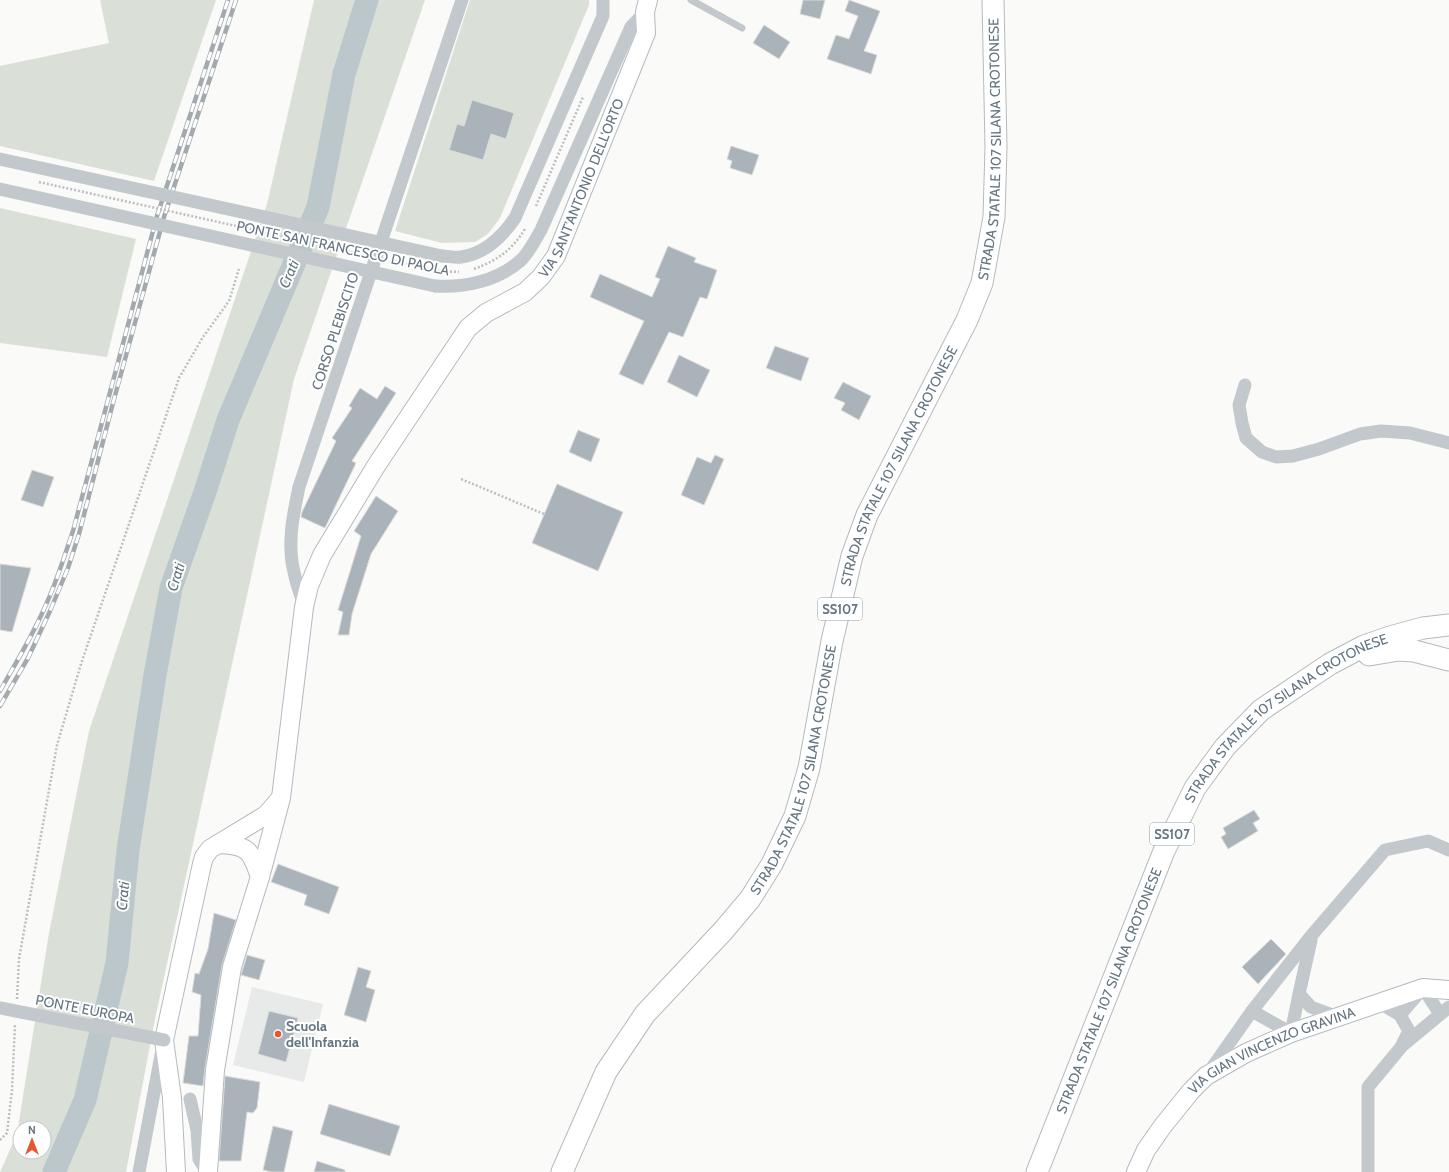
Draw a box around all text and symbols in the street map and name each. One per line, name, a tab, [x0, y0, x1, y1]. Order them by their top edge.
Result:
street label: STRADA STATALE 107 SILANA CROTONESE	[974, 18, 1005, 282]
street label: VIA SANT'ANTONIO DELL'ORTO	[534, 95, 628, 281]
street label: PONTE SAN FRANCESCO DI PAOLA	[235, 217, 451, 279]
water label: Crati	[275, 257, 303, 291]
street label: CORSO PLEBISCITO	[307, 270, 363, 392]
street label: STRADA STATALE 107 SILANA CROTONESE	[836, 342, 961, 588]
water label: Crati	[163, 560, 189, 593]
road number: SS107	[818, 598, 862, 620]
street label: STRADA STATALE 107 SILANA CROTONESE	[1180, 629, 1390, 805]
street label: STRADA STATALE 107 SILANA CROTONESE	[746, 643, 840, 898]
road number: SS107	[1150, 823, 1194, 845]
street label: STRADA STATALE 107 SILANA CROTONESE	[1052, 865, 1166, 1116]
water label: Crati	[113, 880, 133, 911]
street label: PONTE EUROPA	[34, 991, 136, 1027]
street label: VIA GIAN VINCENZO GRAVINA	[1184, 1003, 1358, 1098]
place label: Scuola dell'Infanzia	[286, 1017, 359, 1051]
marker: Scuola dell'Infanzia	[273, 1029, 283, 1039]
north arrow	[12, 1120, 52, 1160]
text: N	[28, 1123, 36, 1137]

